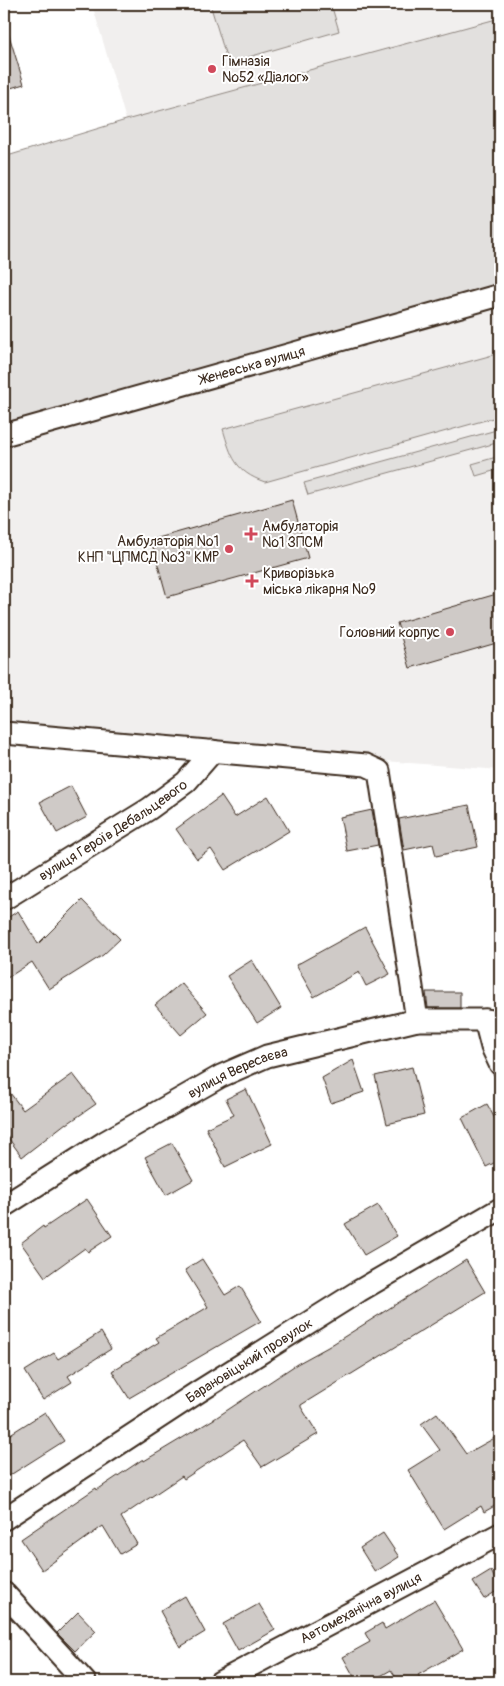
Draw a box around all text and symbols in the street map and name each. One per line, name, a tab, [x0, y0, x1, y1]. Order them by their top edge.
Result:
place label: Гімназія №52 «Діалог»	[222, 53, 309, 86]
marker: Гімназія №52 «Діалог»	[206, 63, 218, 75]
street label: Женевська вулиця	[196, 342, 307, 388]
place label: Амбулаторія №1 ЗПСМ	[262, 518, 338, 551]
marker: Амбулаторія №1 ЗПСМ	[244, 527, 258, 541]
place label: Амбулаторія №1 КНП "ЦПМСД №3" КМР	[78, 533, 219, 566]
marker: Амбулаторія №1 КНП "ЦПМСД №3" КМР	[223, 543, 235, 555]
place label: Криворізька міська лікарня №9	[263, 565, 376, 598]
marker: Криворізька міська лікарня №9	[245, 574, 259, 588]
place label: Головний корпус	[339, 624, 440, 641]
marker: Головний корпус	[444, 626, 456, 638]
street label: вулиця Героїв Дебальцевого	[35, 775, 191, 884]
street label: вулиця Вересаєва	[185, 1043, 289, 1102]
street label: Барановіцький провулок	[182, 1314, 316, 1406]
street label: Автомеханічна вулиця	[297, 1569, 424, 1647]

